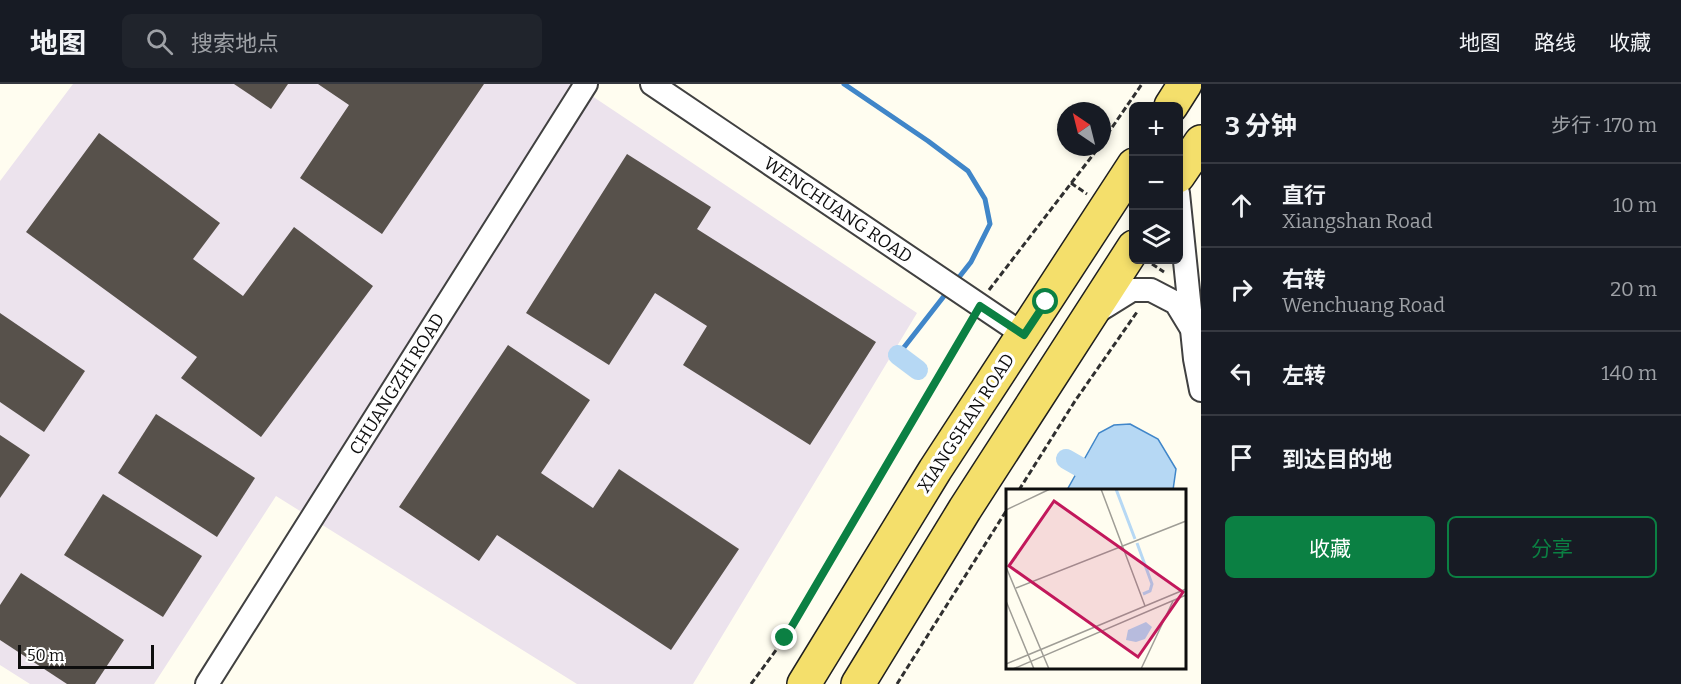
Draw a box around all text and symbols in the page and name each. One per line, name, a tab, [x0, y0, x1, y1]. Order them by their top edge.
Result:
search box	[122, 14, 542, 68]
icon: search	[143, 25, 176, 58]
text: 地图	[30, 27, 86, 60]
text: 搜索地点	[191, 30, 279, 57]
text: 地图	[1459, 30, 1501, 56]
text: 路线	[1534, 30, 1576, 56]
text: 收藏	[1609, 30, 1651, 56]
north arrow	[1057, 102, 1111, 156]
map controls	[1129, 102, 1183, 264]
button: +	[1129, 102, 1183, 156]
text: 3 分钟	[1225, 111, 1297, 142]
text: 步行 · 170 m	[1551, 113, 1657, 137]
street label: WENCHUANG ROAD	[759, 152, 917, 268]
button: −	[1129, 156, 1183, 210]
text: 直行	[1282, 182, 1326, 209]
icon: ahead	[1225, 189, 1258, 222]
text: 10 m	[1613, 193, 1657, 217]
text: Xiangshan Road	[1282, 209, 1433, 233]
button: layers	[1129, 210, 1183, 264]
text: 右转	[1282, 266, 1326, 293]
icon: right	[1225, 273, 1258, 306]
text: 20 m	[1610, 277, 1657, 301]
route start	[1032, 288, 1058, 314]
text: Wenchuang Road	[1282, 293, 1445, 317]
street label: CHUANGZHI ROAD	[345, 309, 449, 459]
street label: XIANGSHAN ROAD	[913, 349, 1019, 497]
icon: left	[1225, 357, 1258, 390]
text: 140 m	[1601, 361, 1657, 385]
text: 左转	[1282, 362, 1326, 389]
icon: arrive	[1225, 441, 1258, 474]
text: 到达目的地	[1282, 446, 1392, 473]
inset map	[1006, 489, 1186, 669]
button: 收藏	[1225, 516, 1435, 578]
button: 分享	[1447, 516, 1657, 578]
route end	[771, 624, 797, 650]
scale bar	[18, 642, 154, 670]
text: 50 m	[27, 646, 64, 665]

